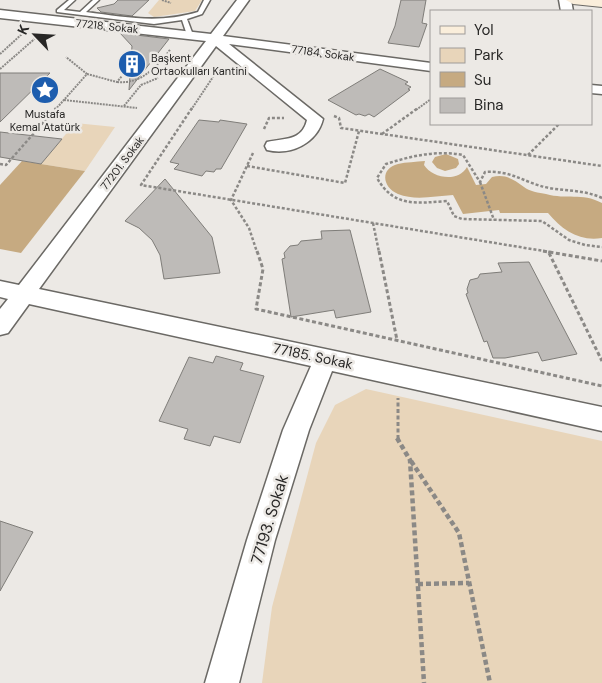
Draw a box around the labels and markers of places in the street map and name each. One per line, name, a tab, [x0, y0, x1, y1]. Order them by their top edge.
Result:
building icon: Başkent Ortaokulları Kantini	[117, 49, 147, 79]
place label: Başkent Ortaokulları Kantini	[151, 51, 247, 78]
place icon: Mustafa Kemal Atatürk	[30, 75, 60, 105]
place label: Mustafa Kemal Atatürk	[10, 107, 81, 134]

